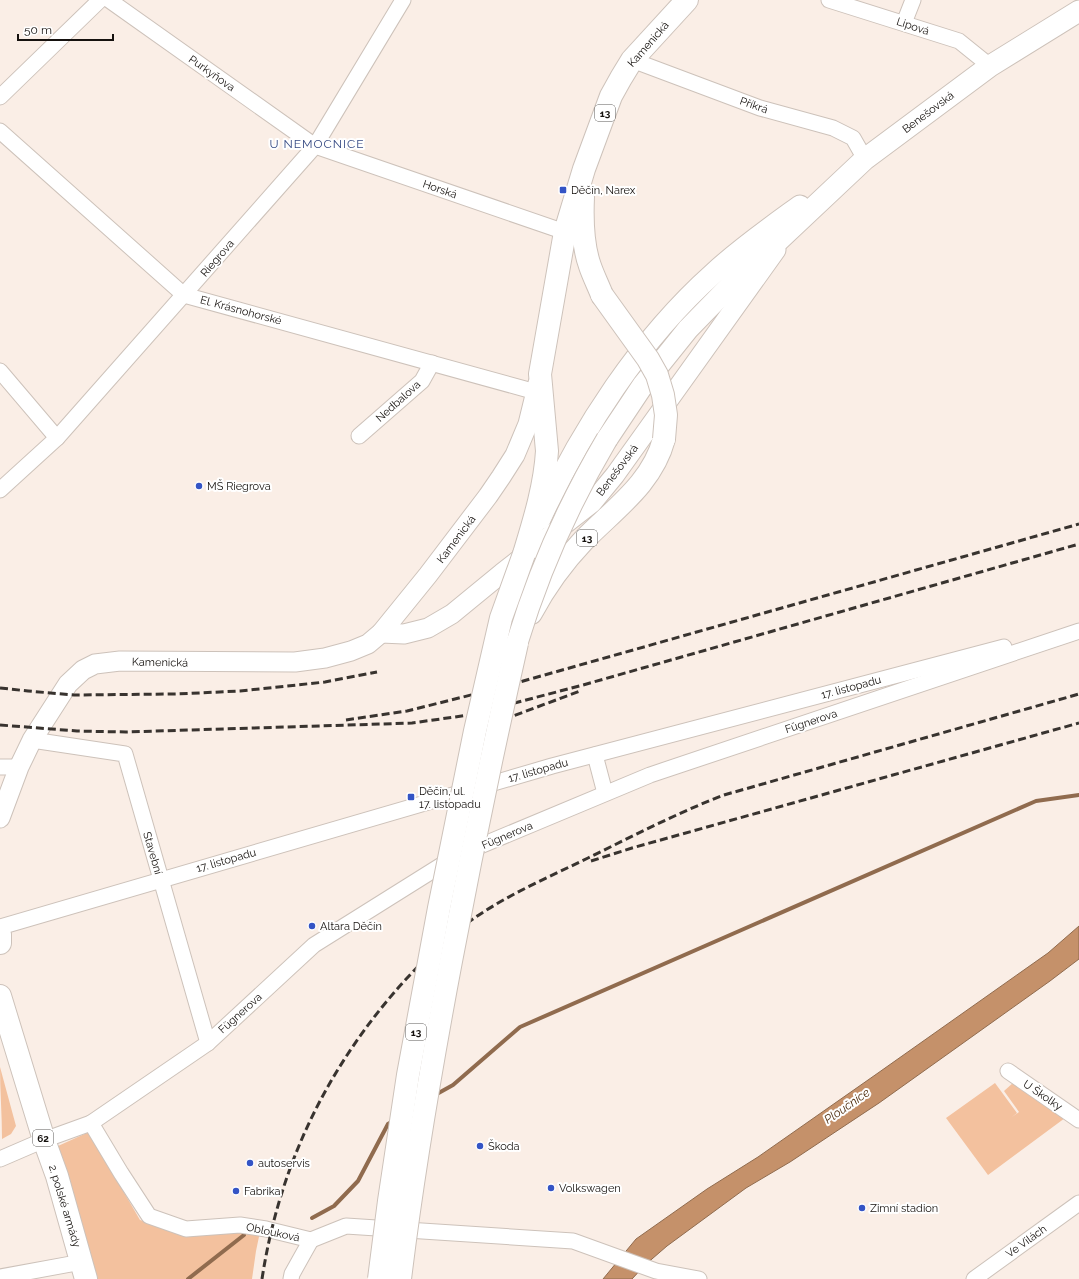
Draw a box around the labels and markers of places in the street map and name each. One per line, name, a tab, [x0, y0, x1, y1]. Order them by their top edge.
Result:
place label: Děčín, Narex	[571, 184, 636, 197]
marker: Děčín, Narex	[558, 185, 568, 195]
place label: MŠ Riegrova	[207, 479, 271, 493]
marker: MŠ Riegrova	[194, 481, 204, 491]
place label: Děčín, ul. 17. listopadu	[419, 785, 481, 811]
marker: Děčín, ul. 17. listopadu	[406, 792, 416, 802]
place label: Altara Děčín	[320, 920, 382, 933]
marker: Altara Děčín	[307, 921, 317, 931]
place label: Škoda	[488, 1139, 520, 1153]
marker: Škoda	[475, 1141, 485, 1151]
place label: autoservis	[258, 1157, 310, 1170]
marker: autoservis	[245, 1158, 255, 1168]
place label: Volkswagen	[559, 1182, 621, 1195]
marker: Volkswagen	[546, 1183, 556, 1193]
place label: Fabrika	[244, 1185, 281, 1198]
marker: Fabrika	[231, 1186, 241, 1196]
place label: Zimní stadion	[870, 1202, 938, 1215]
marker: Zimní stadion	[857, 1203, 867, 1213]

